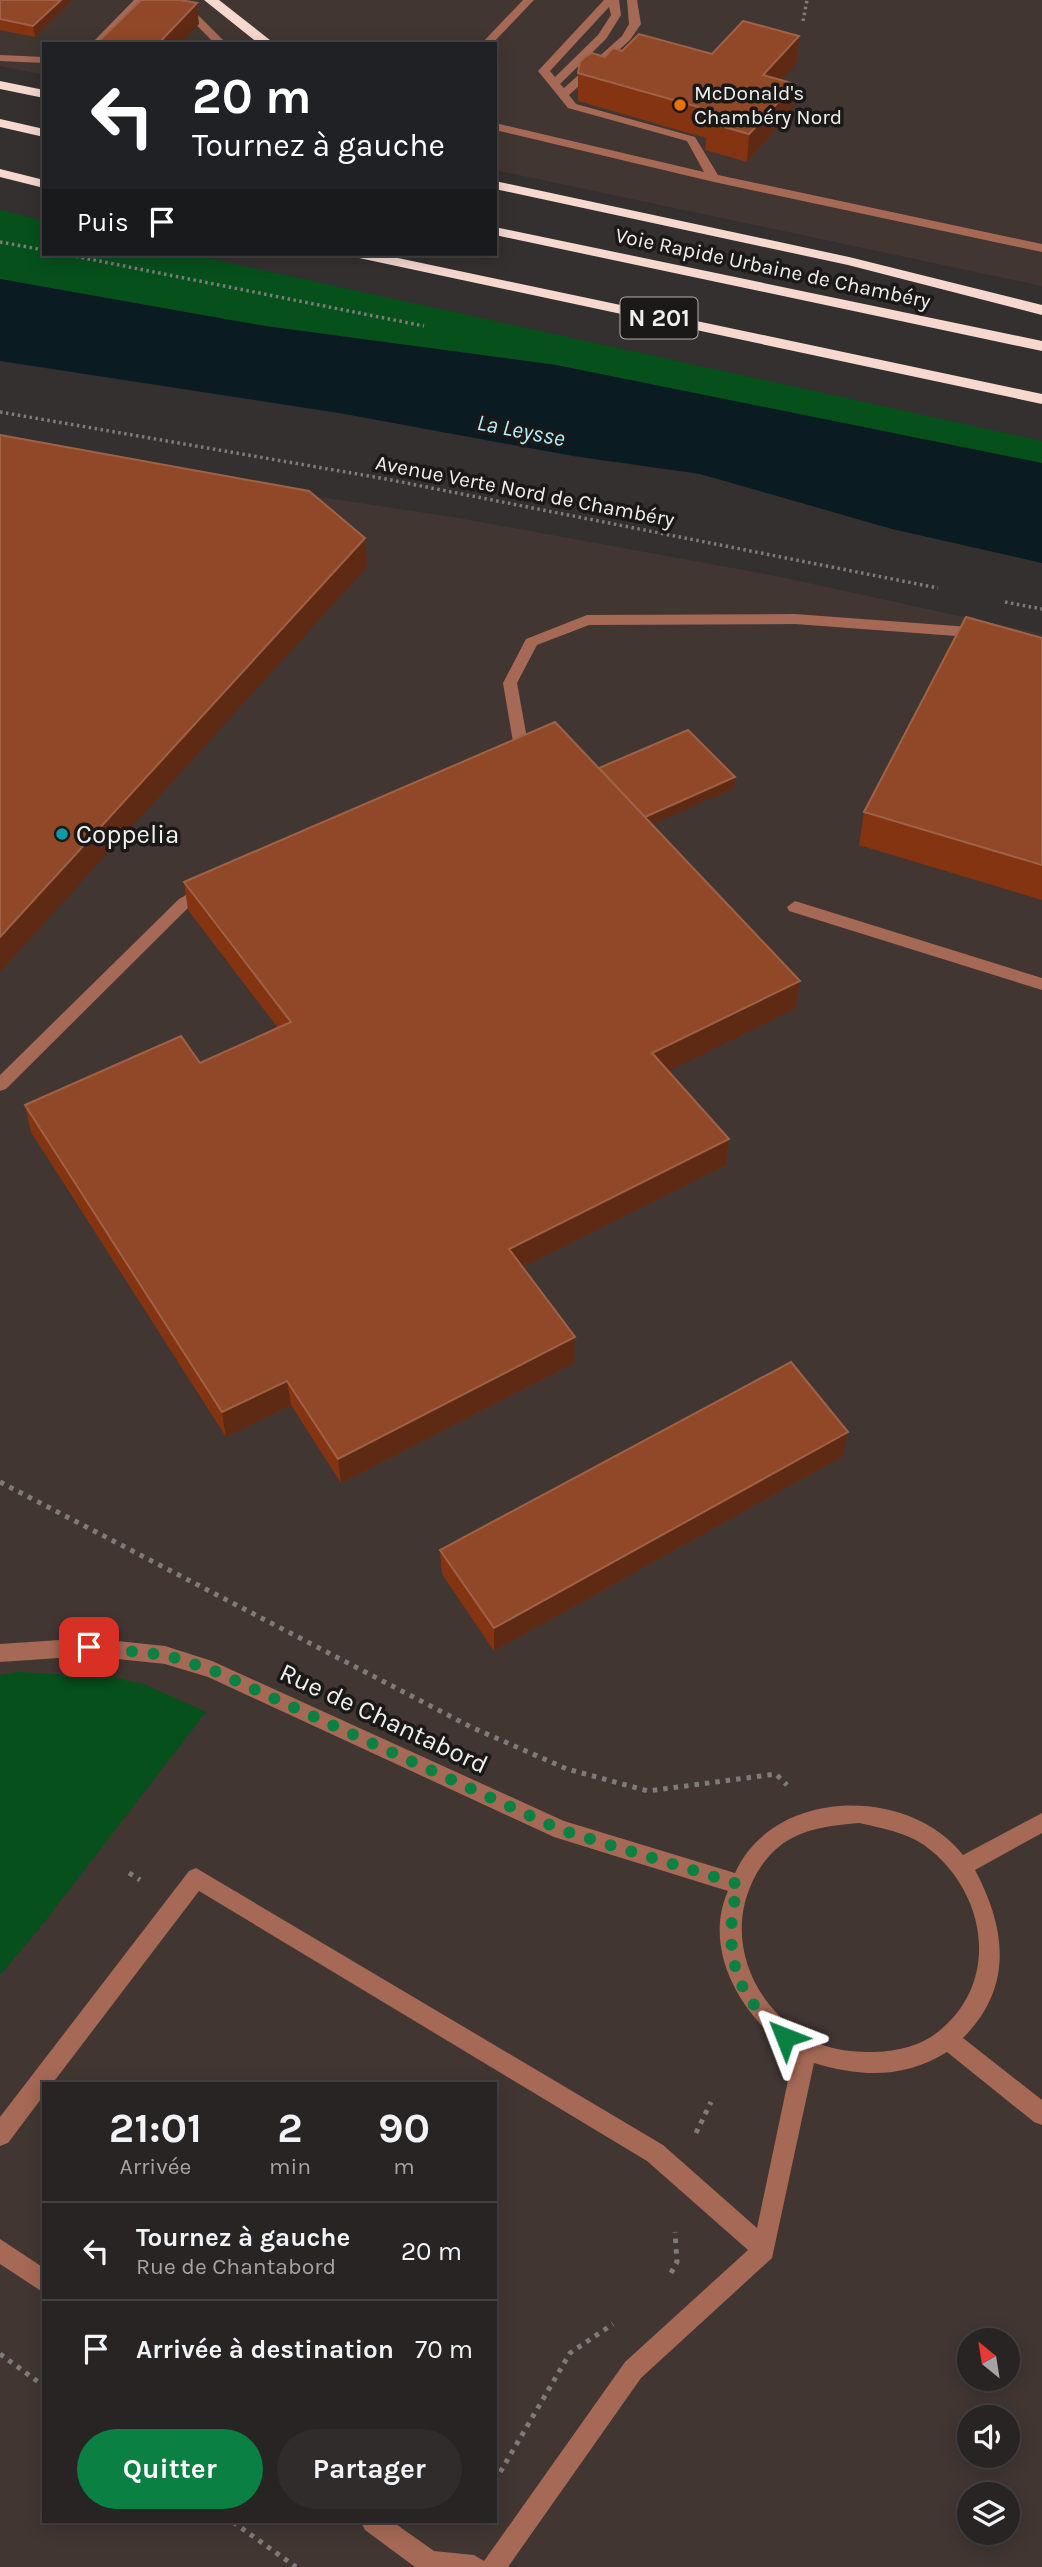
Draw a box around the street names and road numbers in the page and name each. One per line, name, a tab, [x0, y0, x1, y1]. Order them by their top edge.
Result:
street label: Voie Rapide Urbaine de Chambéry	[613, 223, 933, 313]
road number: N 201	[620, 298, 698, 338]
street label: Avenue Verte Nord de Chambéry	[374, 450, 677, 532]
street label: Rue de Chantabord	[275, 1657, 493, 1780]

